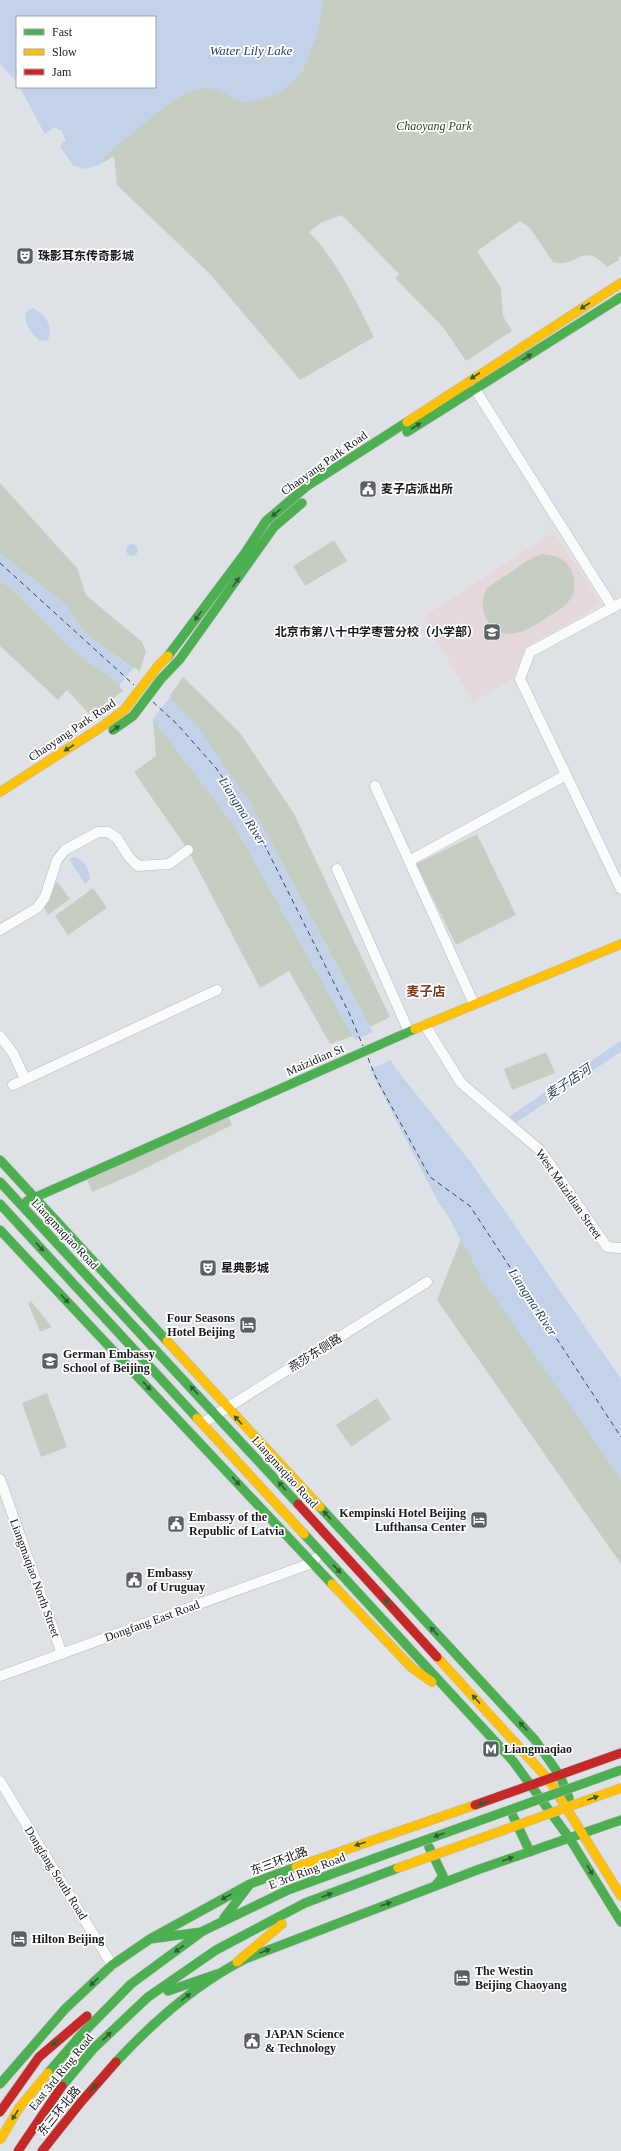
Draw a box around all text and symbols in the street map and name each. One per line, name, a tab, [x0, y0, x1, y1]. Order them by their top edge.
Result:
legend	[16, 16, 156, 88]
text: Fast	[52, 25, 73, 39]
water label: Water Lily Lake	[210, 43, 293, 58]
text: Slow	[52, 45, 77, 59]
text: Jam	[52, 65, 72, 79]
park label: Chaoyang Park	[396, 119, 473, 133]
theatre icon: 珠影耳东传奇影城	[15, 246, 35, 266]
place label: 珠影耳东传奇影城	[38, 249, 134, 263]
one-way arrow	[579, 302, 590, 310]
one-way arrow	[521, 353, 532, 360]
one-way arrow	[469, 373, 481, 380]
one-way arrow	[411, 422, 422, 430]
street label: Chaoyang Park Road	[278, 428, 370, 498]
public building icon: 麦子店派出所	[358, 479, 378, 499]
place label: 麦子店派出所	[381, 482, 453, 496]
one-way arrow	[270, 508, 281, 517]
one-way arrow	[231, 576, 240, 587]
one-way arrow	[194, 611, 202, 622]
school or university icon: 北京市第八十中学枣营分校（小学部）	[482, 622, 502, 642]
place label: 北京市第八十中学枣营分校（小学部）	[275, 625, 479, 639]
street label: Chaoyang Park Road	[26, 696, 118, 764]
one-way arrow	[110, 725, 120, 733]
one-way arrow	[64, 744, 74, 752]
water label: Liangma River	[216, 773, 270, 849]
district label: 麦子店	[406, 984, 446, 999]
street label: Maizidian St	[284, 1041, 347, 1079]
water label: 麦子店河	[542, 1060, 596, 1103]
street label: West Maizidian Street	[533, 1146, 606, 1242]
street label: Liangmaqiao Road	[29, 1196, 101, 1272]
one-way arrow	[35, 1242, 45, 1252]
theatre icon: 星典影城	[198, 1258, 218, 1278]
place label: 星典影城	[221, 1261, 269, 1275]
water label: Liangma River	[505, 1265, 561, 1339]
one-way arrow	[61, 1294, 70, 1304]
place label: Four Seasons Hotel Beijing	[167, 1311, 235, 1339]
hotel icon: Four Seasons Hotel Beijing	[238, 1315, 258, 1335]
street label: 燕莎东侧路	[286, 1331, 344, 1375]
place label: German Embassy School of Beijing	[63, 1347, 155, 1375]
school or university icon: German Embassy School of Beijing	[40, 1351, 60, 1371]
one-way arrow	[142, 1381, 151, 1391]
one-way arrow	[189, 1385, 199, 1395]
one-way arrow	[234, 1414, 243, 1425]
street label: Liangmaqiao Road	[249, 1433, 321, 1511]
one-way arrow	[231, 1476, 240, 1486]
one-way arrow	[277, 1481, 287, 1491]
place label: Kempinski Hotel Beijing Lufthansa Center	[339, 1506, 467, 1534]
place label: Embassy of the Republic of Latvia	[189, 1510, 284, 1538]
one-way arrow	[322, 1510, 331, 1520]
hotel icon: Kempinski Hotel Beijing Lufthansa Center	[469, 1510, 489, 1530]
public building icon: Embassy of the Republic of Latvia	[166, 1514, 186, 1534]
street label: Liangmaqiao North Street	[7, 1517, 63, 1640]
one-way arrow	[332, 1564, 342, 1574]
place label: Embassy of Uruguay	[147, 1566, 205, 1594]
public building icon: Embassy of Uruguay	[124, 1570, 144, 1590]
street label: Dongfang East Road	[103, 1597, 201, 1645]
one-way arrow	[383, 1598, 393, 1608]
one-way arrow	[429, 1626, 439, 1636]
one-way arrow	[471, 1694, 480, 1705]
one-way arrow	[518, 1721, 527, 1731]
metro station icon: Liangmaqiao	[481, 1739, 501, 1759]
place label: Liangmaqiao	[504, 1742, 572, 1756]
one-way arrow	[587, 1795, 599, 1801]
one-way arrow	[477, 1800, 489, 1806]
street label: Dongfang South Road	[22, 1824, 90, 1922]
one-way arrow	[433, 1833, 445, 1839]
one-way arrow	[354, 1842, 366, 1848]
street label: 东三环北路	[248, 1844, 310, 1878]
street label: E 3rd Ring Road	[267, 1850, 347, 1892]
one-way arrow	[503, 1856, 515, 1862]
one-way arrow	[587, 1864, 594, 1876]
one-way arrow	[322, 1892, 334, 1898]
one-way arrow	[220, 1894, 232, 1900]
one-way arrow	[381, 1901, 393, 1907]
hotel icon: Hilton Beijing	[9, 1929, 29, 1949]
place label: Hilton Beijing	[32, 1932, 104, 1946]
one-way arrow	[173, 1945, 184, 1953]
one-way arrow	[259, 1948, 271, 1954]
place label: The Westin Beijing Chaoyang	[475, 1964, 567, 1992]
hotel icon: The Westin Beijing Chaoyang	[452, 1968, 472, 1988]
one-way arrow	[89, 1977, 99, 1987]
one-way arrow	[180, 1993, 191, 2001]
place label: JAPAN Science & Technology	[265, 2027, 345, 2055]
street label: East 3rd Ring Road	[26, 2031, 96, 2113]
one-way arrow	[102, 2031, 112, 2041]
public building icon: JAPAN Science & Technology	[242, 2031, 262, 2051]
one-way arrow	[51, 2037, 61, 2046]
street label: 东三环北路	[35, 2083, 83, 2139]
one-way arrow	[88, 2083, 97, 2093]
one-way arrow	[12, 2109, 19, 2121]

